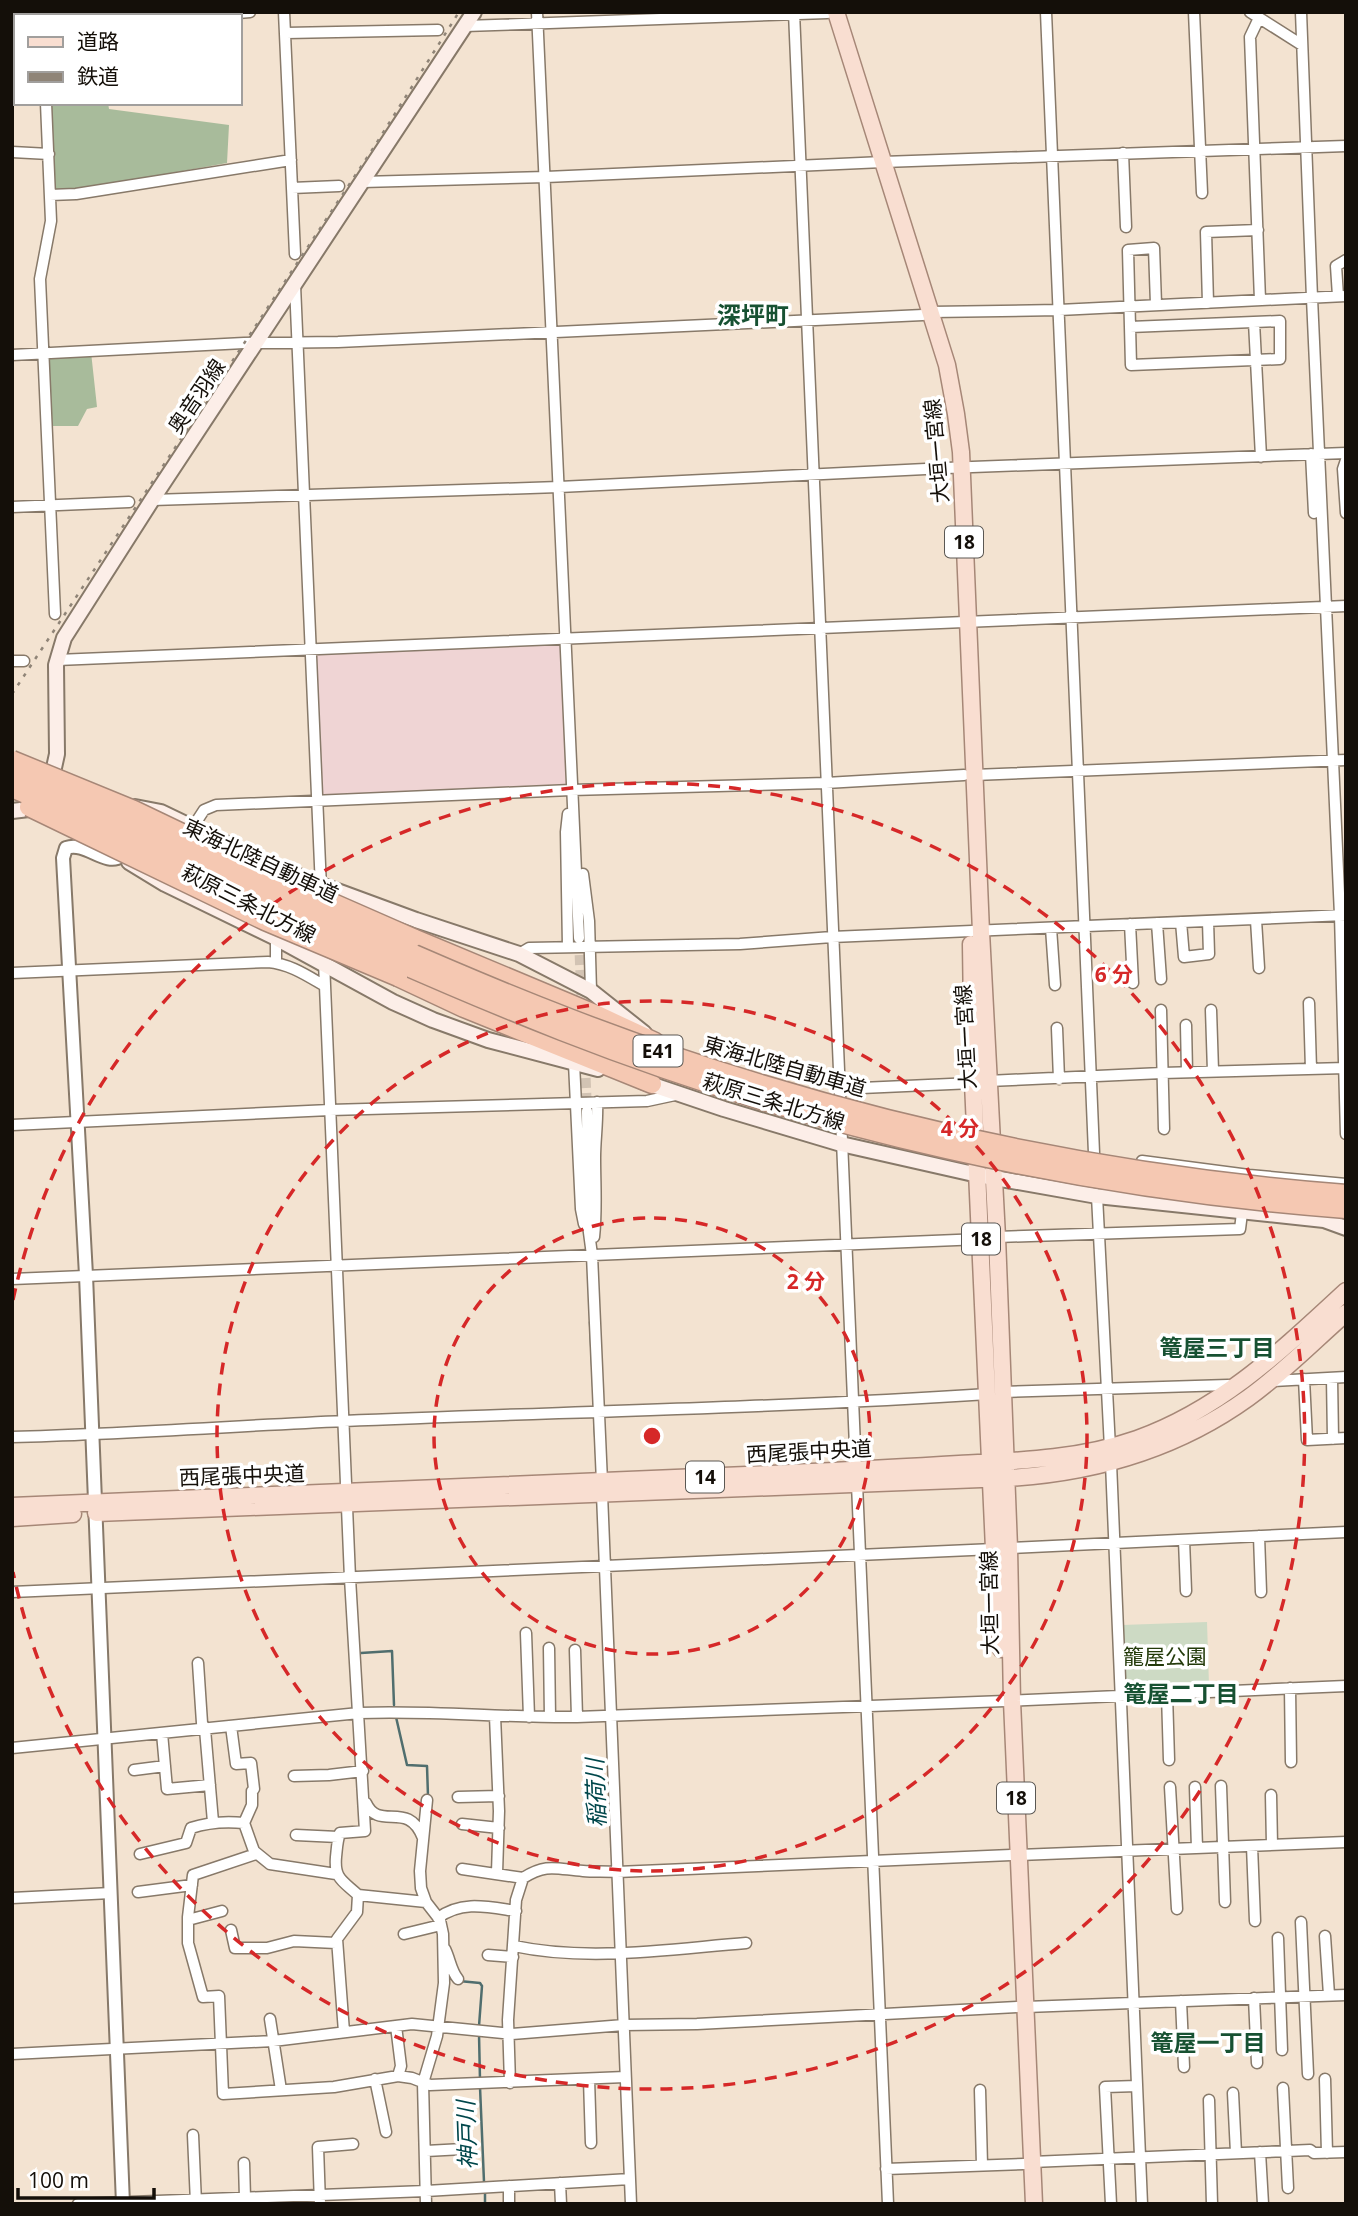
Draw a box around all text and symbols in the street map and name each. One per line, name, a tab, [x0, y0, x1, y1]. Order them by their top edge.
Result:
legend	[14, 14, 242, 105]
text: 道路	[77, 27, 119, 55]
text: 鉄道	[77, 62, 119, 90]
district label: 深坪町	[717, 298, 789, 331]
street label: 奥音羽線	[161, 353, 231, 439]
street label: 大垣一宮線	[917, 397, 955, 505]
road number: 18	[945, 526, 983, 558]
street label: 東海北陸自動車道	[179, 812, 343, 908]
street label: 萩原三条北方線	[177, 857, 321, 949]
text: 6 分	[1095, 960, 1133, 988]
street label: 大垣一宮線	[948, 984, 982, 1090]
street label: 東海北陸自動車道	[700, 1029, 870, 1103]
road number: E41	[634, 1036, 682, 1066]
street label: 萩原三条北方線	[700, 1066, 848, 1136]
text: 4 分	[941, 1114, 979, 1142]
road number: 18	[962, 1224, 1000, 1254]
text: 2 分	[787, 1267, 825, 1295]
district label: 篭屋三丁目	[1160, 1331, 1275, 1363]
centre of rings	[640, 1424, 664, 1448]
street label: 西尾張中央道	[745, 1434, 873, 1468]
street label: 西尾張中央道	[179, 1459, 305, 1491]
road number: 14	[686, 1462, 724, 1492]
street label: 大垣一宮線	[974, 1550, 1004, 1656]
park label: 籠屋公園	[1123, 1642, 1207, 1670]
district label: 篭屋二丁目	[1124, 1677, 1239, 1709]
water label: 稲荷川	[578, 1755, 612, 1828]
road number: 18	[997, 1782, 1035, 1814]
district label: 篭屋一丁目	[1151, 2026, 1266, 2058]
water label: 神戸川	[449, 2097, 483, 2170]
scale bar	[18, 2156, 154, 2200]
text: 100 m	[28, 2166, 89, 2194]

